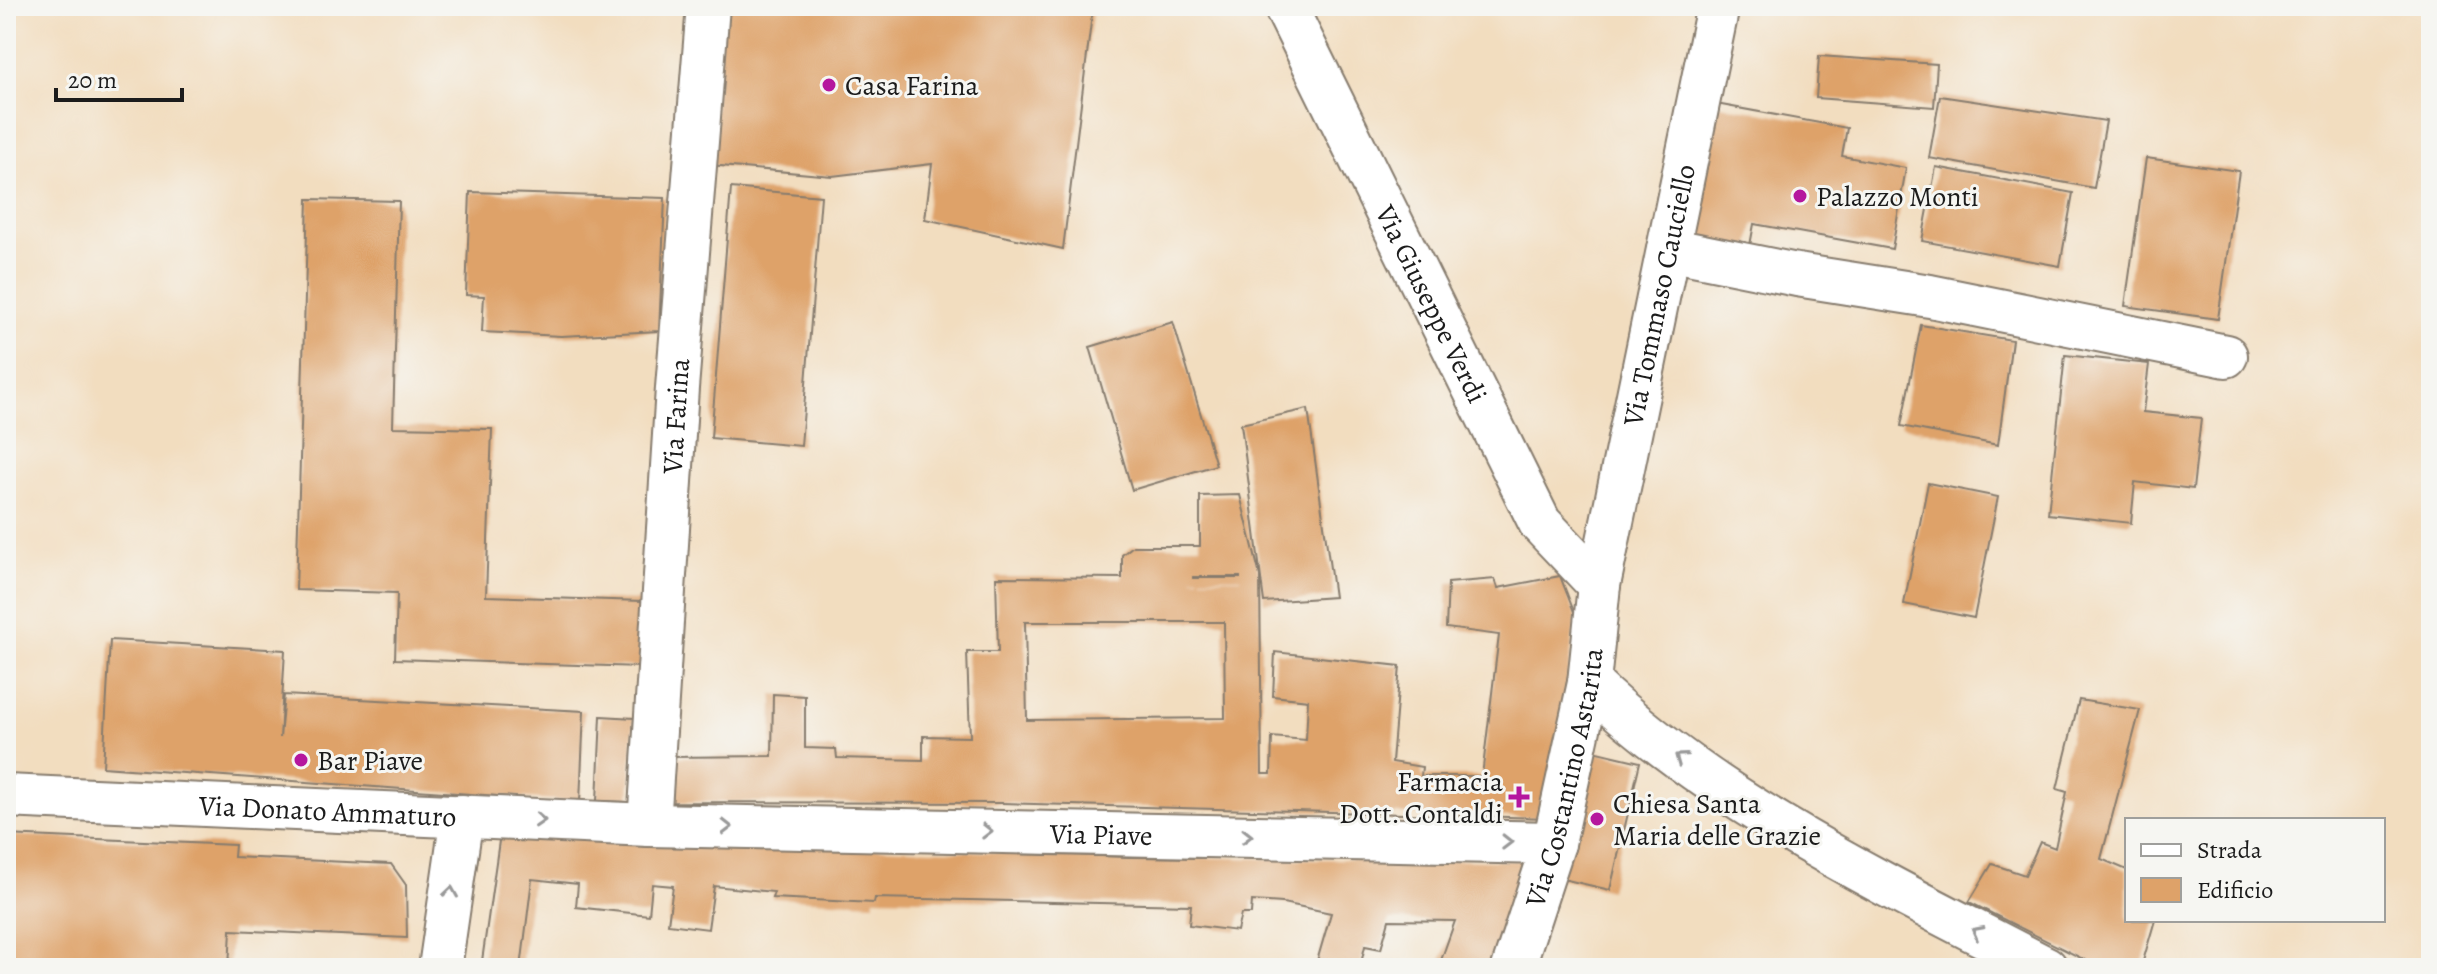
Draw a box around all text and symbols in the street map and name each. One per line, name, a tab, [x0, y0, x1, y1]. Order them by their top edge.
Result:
scale bar	[56, 52, 182, 102]
text: 20 m	[68, 64, 117, 96]
place label: Casa Farina	[845, 67, 979, 105]
marker: Casa Farina	[820, 76, 838, 94]
street label: Via Tommaso Cauciello	[1614, 161, 1705, 430]
place label: Palazzo Monti	[1816, 178, 1979, 216]
marker: Palazzo Monti	[1791, 187, 1809, 205]
street label: Via Giuseppe Verdi	[1366, 198, 1496, 410]
street label: Via Farina	[653, 357, 699, 476]
street label: Via Costantino Astarita	[1516, 646, 1612, 913]
place label: Bar Piave	[317, 742, 423, 780]
marker: Bar Piave	[292, 751, 310, 769]
one-way arrow	[1675, 754, 1689, 768]
place label: Farmacia Dott. Contaldi	[1339, 763, 1503, 833]
place label: Chiesa Santa Maria delle Grazie	[1613, 785, 1821, 855]
street label: Via Donato Ammaturo	[197, 787, 457, 836]
marker: Farmacia Dott. Contaldi	[1510, 788, 1528, 806]
marker: Chiesa Santa Maria delle Grazie	[1588, 810, 1606, 828]
one-way arrow	[534, 811, 547, 828]
street label: Via Piave	[1049, 815, 1153, 855]
one-way arrow	[721, 818, 734, 835]
legend	[2125, 818, 2385, 922]
one-way arrow	[981, 822, 994, 840]
one-way arrow	[1241, 828, 1254, 845]
one-way arrow	[1501, 834, 1514, 851]
text: Strada	[2197, 834, 2263, 866]
text: Edificio	[2197, 874, 2273, 906]
one-way arrow	[442, 885, 459, 899]
one-way arrow	[1971, 926, 1985, 941]

